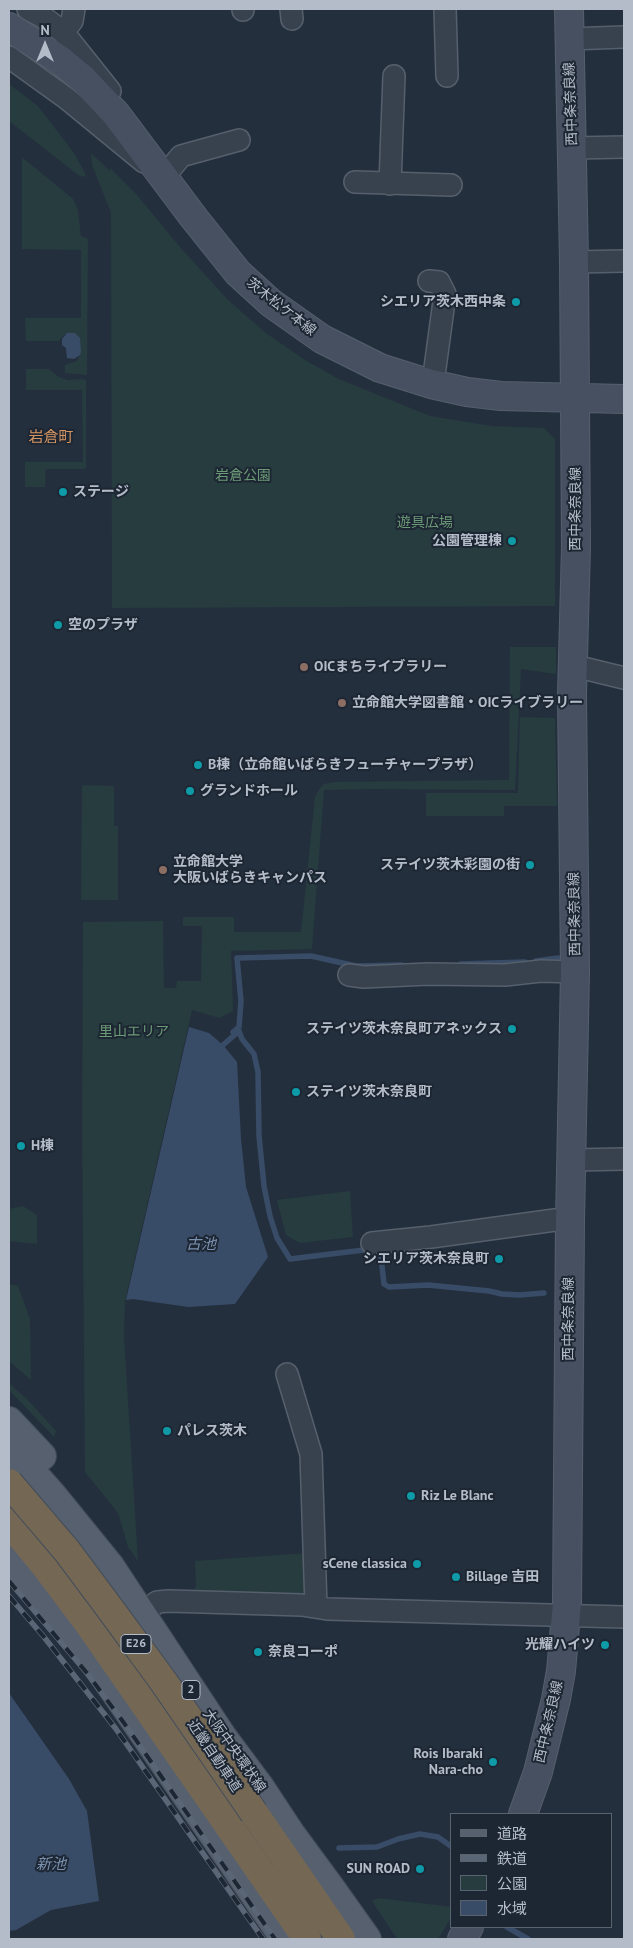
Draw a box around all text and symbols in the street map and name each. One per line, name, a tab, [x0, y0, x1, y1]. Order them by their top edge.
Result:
north arrow	[20, 20, 70, 70]
text: N	[40, 21, 50, 39]
street label: 西中条奈良線	[561, 62, 581, 146]
street label: 茨木松ケ本線	[243, 275, 319, 339]
place label: シエリア茨木西中条	[380, 294, 506, 310]
marker: シエリア茨木西中条	[510, 296, 522, 308]
district label: 岩倉町	[29, 429, 73, 447]
street label: 西中条奈良線	[568, 467, 584, 551]
park label: 岩倉公園	[215, 468, 271, 484]
place label: ステージ	[73, 484, 129, 500]
marker: ステージ	[57, 486, 69, 498]
park label: 遊具広場	[397, 515, 453, 531]
place label: 公園管理棟	[432, 533, 502, 549]
marker: 公園管理棟	[506, 535, 518, 547]
place label: 空のプラザ	[68, 617, 138, 633]
marker: 空のプラザ	[52, 619, 64, 631]
place label: OICまちライブラリー	[314, 659, 447, 675]
marker: OICまちライブラリー	[298, 661, 310, 673]
place label: 立命館大学図書館・OICライブラリー	[352, 695, 583, 711]
marker: 立命館大学図書館・OICライブラリー	[336, 697, 348, 709]
place label: B棟（立命館いばらきフューチャープラザ）	[208, 757, 482, 773]
marker: B棟（立命館いばらきフューチャープラザ）	[192, 759, 204, 771]
place label: グランドホール	[200, 783, 298, 799]
marker: グランドホール	[184, 785, 196, 797]
place label: 立命館大学 大阪いばらきキャンパス	[173, 854, 327, 886]
place label: ステイツ茨木彩園の街	[380, 857, 520, 873]
marker: ステイツ茨木彩園の街	[524, 859, 536, 871]
marker: 立命館大学 大阪いばらきキャンパス	[157, 864, 169, 876]
street label: 西中条奈良線	[566, 872, 584, 956]
place label: ステイツ茨木奈良町アネックス	[306, 1021, 502, 1037]
marker: ステイツ茨木奈良町アネックス	[506, 1023, 518, 1035]
park label: 里山エリア	[99, 1024, 169, 1040]
place label: ステイツ茨木奈良町	[306, 1084, 432, 1100]
marker: ステイツ茨木奈良町	[290, 1086, 302, 1098]
place label: H棟	[31, 1138, 54, 1154]
marker: H棟	[15, 1140, 27, 1152]
water label: 古池	[186, 1236, 216, 1254]
place label: シエリア茨木奈良町	[363, 1251, 489, 1267]
marker: シエリア茨木奈良町	[493, 1253, 505, 1265]
street label: 西中条奈良線	[561, 1277, 577, 1361]
place label: パレス茨木	[177, 1423, 247, 1439]
marker: パレス茨木	[161, 1425, 173, 1437]
place label: Riz Le Blanc	[421, 1488, 494, 1504]
marker: Riz Le Blanc	[405, 1490, 417, 1502]
place label: sCene classica	[323, 1556, 407, 1572]
marker: sCene classica	[411, 1558, 423, 1570]
place label: Billage 吉田	[466, 1569, 539, 1585]
marker: Billage 吉田	[450, 1571, 462, 1583]
road number: E26	[121, 1635, 151, 1654]
place label: 光耀ハイツ	[525, 1637, 595, 1653]
marker: 光耀ハイツ	[599, 1639, 611, 1651]
place label: 奈良コーポ	[268, 1644, 338, 1660]
marker: 奈良コーポ	[252, 1646, 264, 1658]
street label: 西中条奈良線	[531, 1679, 567, 1765]
road number: 2	[182, 1680, 200, 1700]
street label: 大阪中央環状線	[199, 1706, 269, 1796]
street label: 近畿自動車道	[184, 1716, 244, 1796]
place label: Rois Ibaraki Nara-cho	[414, 1746, 483, 1778]
marker: Rois Ibaraki Nara-cho	[487, 1756, 499, 1768]
legend	[450, 1813, 613, 1928]
text: 道路	[497, 1824, 527, 1843]
text: 鉄道	[497, 1849, 527, 1868]
water label: 新池	[36, 1856, 66, 1874]
place label: SUN ROAD	[347, 1861, 410, 1877]
marker: SUN ROAD	[414, 1863, 426, 1875]
text: 公園	[497, 1874, 527, 1893]
text: 水域	[497, 1899, 527, 1918]

